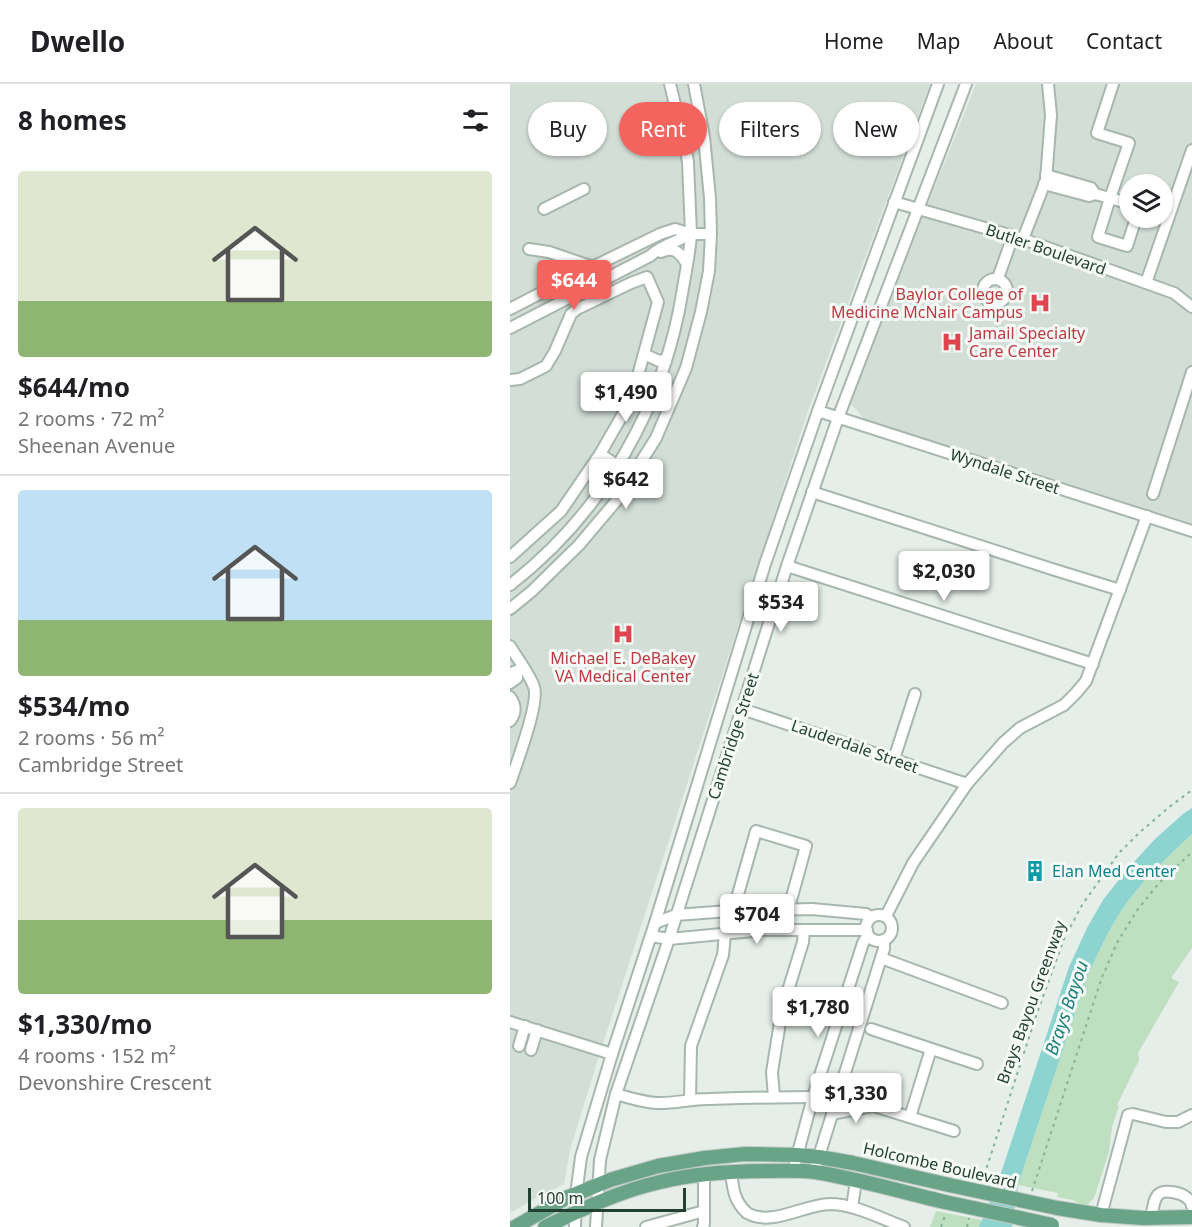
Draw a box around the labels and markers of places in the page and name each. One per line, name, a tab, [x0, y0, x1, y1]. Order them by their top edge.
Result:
pin: $644	[538, 260, 610, 311]
place label: Baylor College of Medicine McNair Campus	[831, 283, 1024, 323]
hospital icon: Baylor College of Medicine McNair Campus	[1028, 291, 1052, 315]
place label: Jamail Specialty Care Center	[967, 322, 1086, 362]
hospital icon: Jamail Specialty Care Center	[940, 330, 964, 354]
pin: $1,490	[577, 372, 675, 423]
pin: $642	[590, 459, 662, 510]
pin: $2,030	[895, 551, 993, 602]
pin: $534	[745, 582, 817, 633]
hospital icon: Michael E. DeBakey VA Medical Center	[611, 622, 635, 646]
place label: Michael E. DeBakey VA Medical Center	[550, 647, 696, 687]
building icon: Elan Med Center	[1023, 859, 1047, 883]
place label: Elan Med Center	[1052, 860, 1176, 882]
pin: $704	[721, 894, 793, 945]
pin: $1,780	[769, 987, 867, 1038]
pin: $1,330	[807, 1073, 905, 1124]

